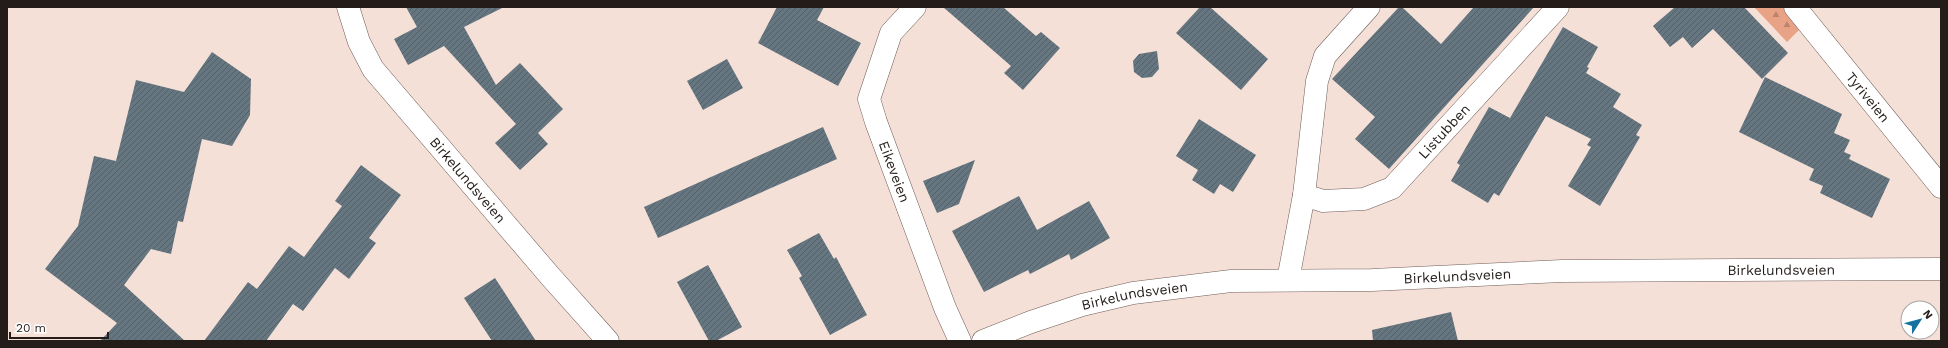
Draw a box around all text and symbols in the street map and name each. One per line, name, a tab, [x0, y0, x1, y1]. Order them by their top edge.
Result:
street label: Tyriveien	[1843, 69, 1893, 125]
street label: Listubben	[1415, 101, 1473, 162]
street label: Birkelundsveien	[427, 134, 509, 226]
street label: Eikeveien	[876, 139, 913, 205]
street label: Birkelundsveien	[1727, 262, 1835, 278]
street label: Birkelundsveien	[1403, 265, 1512, 286]
street label: Birkelundsveien	[1080, 278, 1189, 313]
north arrow	[1900, 300, 1940, 340]
text: N	[1920, 307, 1935, 322]
scale bar	[10, 314, 108, 340]
text: 20 m	[16, 321, 46, 335]

